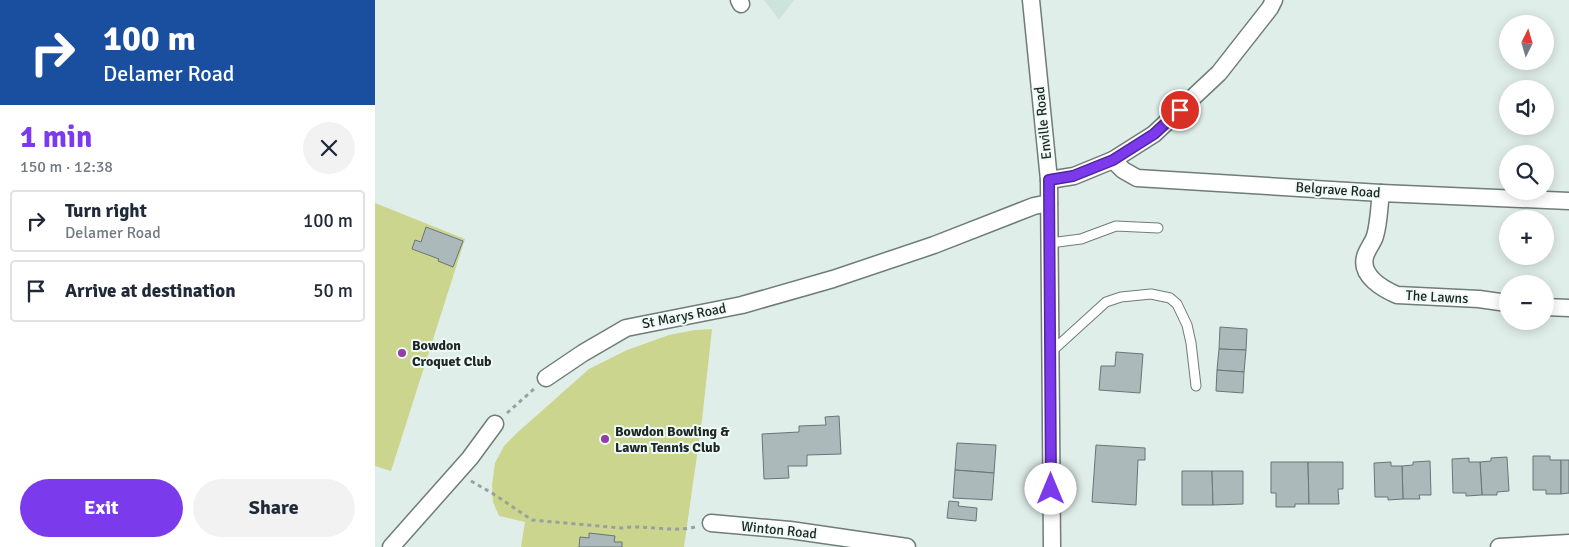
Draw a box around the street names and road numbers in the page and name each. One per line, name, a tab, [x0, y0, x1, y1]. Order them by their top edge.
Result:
street label: Enville Road	[1031, 86, 1055, 160]
street label: Belgrave Road	[1295, 179, 1381, 201]
street label: The Lawns	[1405, 287, 1469, 307]
street label: St Marys Road	[640, 300, 728, 332]
street label: Winton Road	[740, 518, 818, 542]

